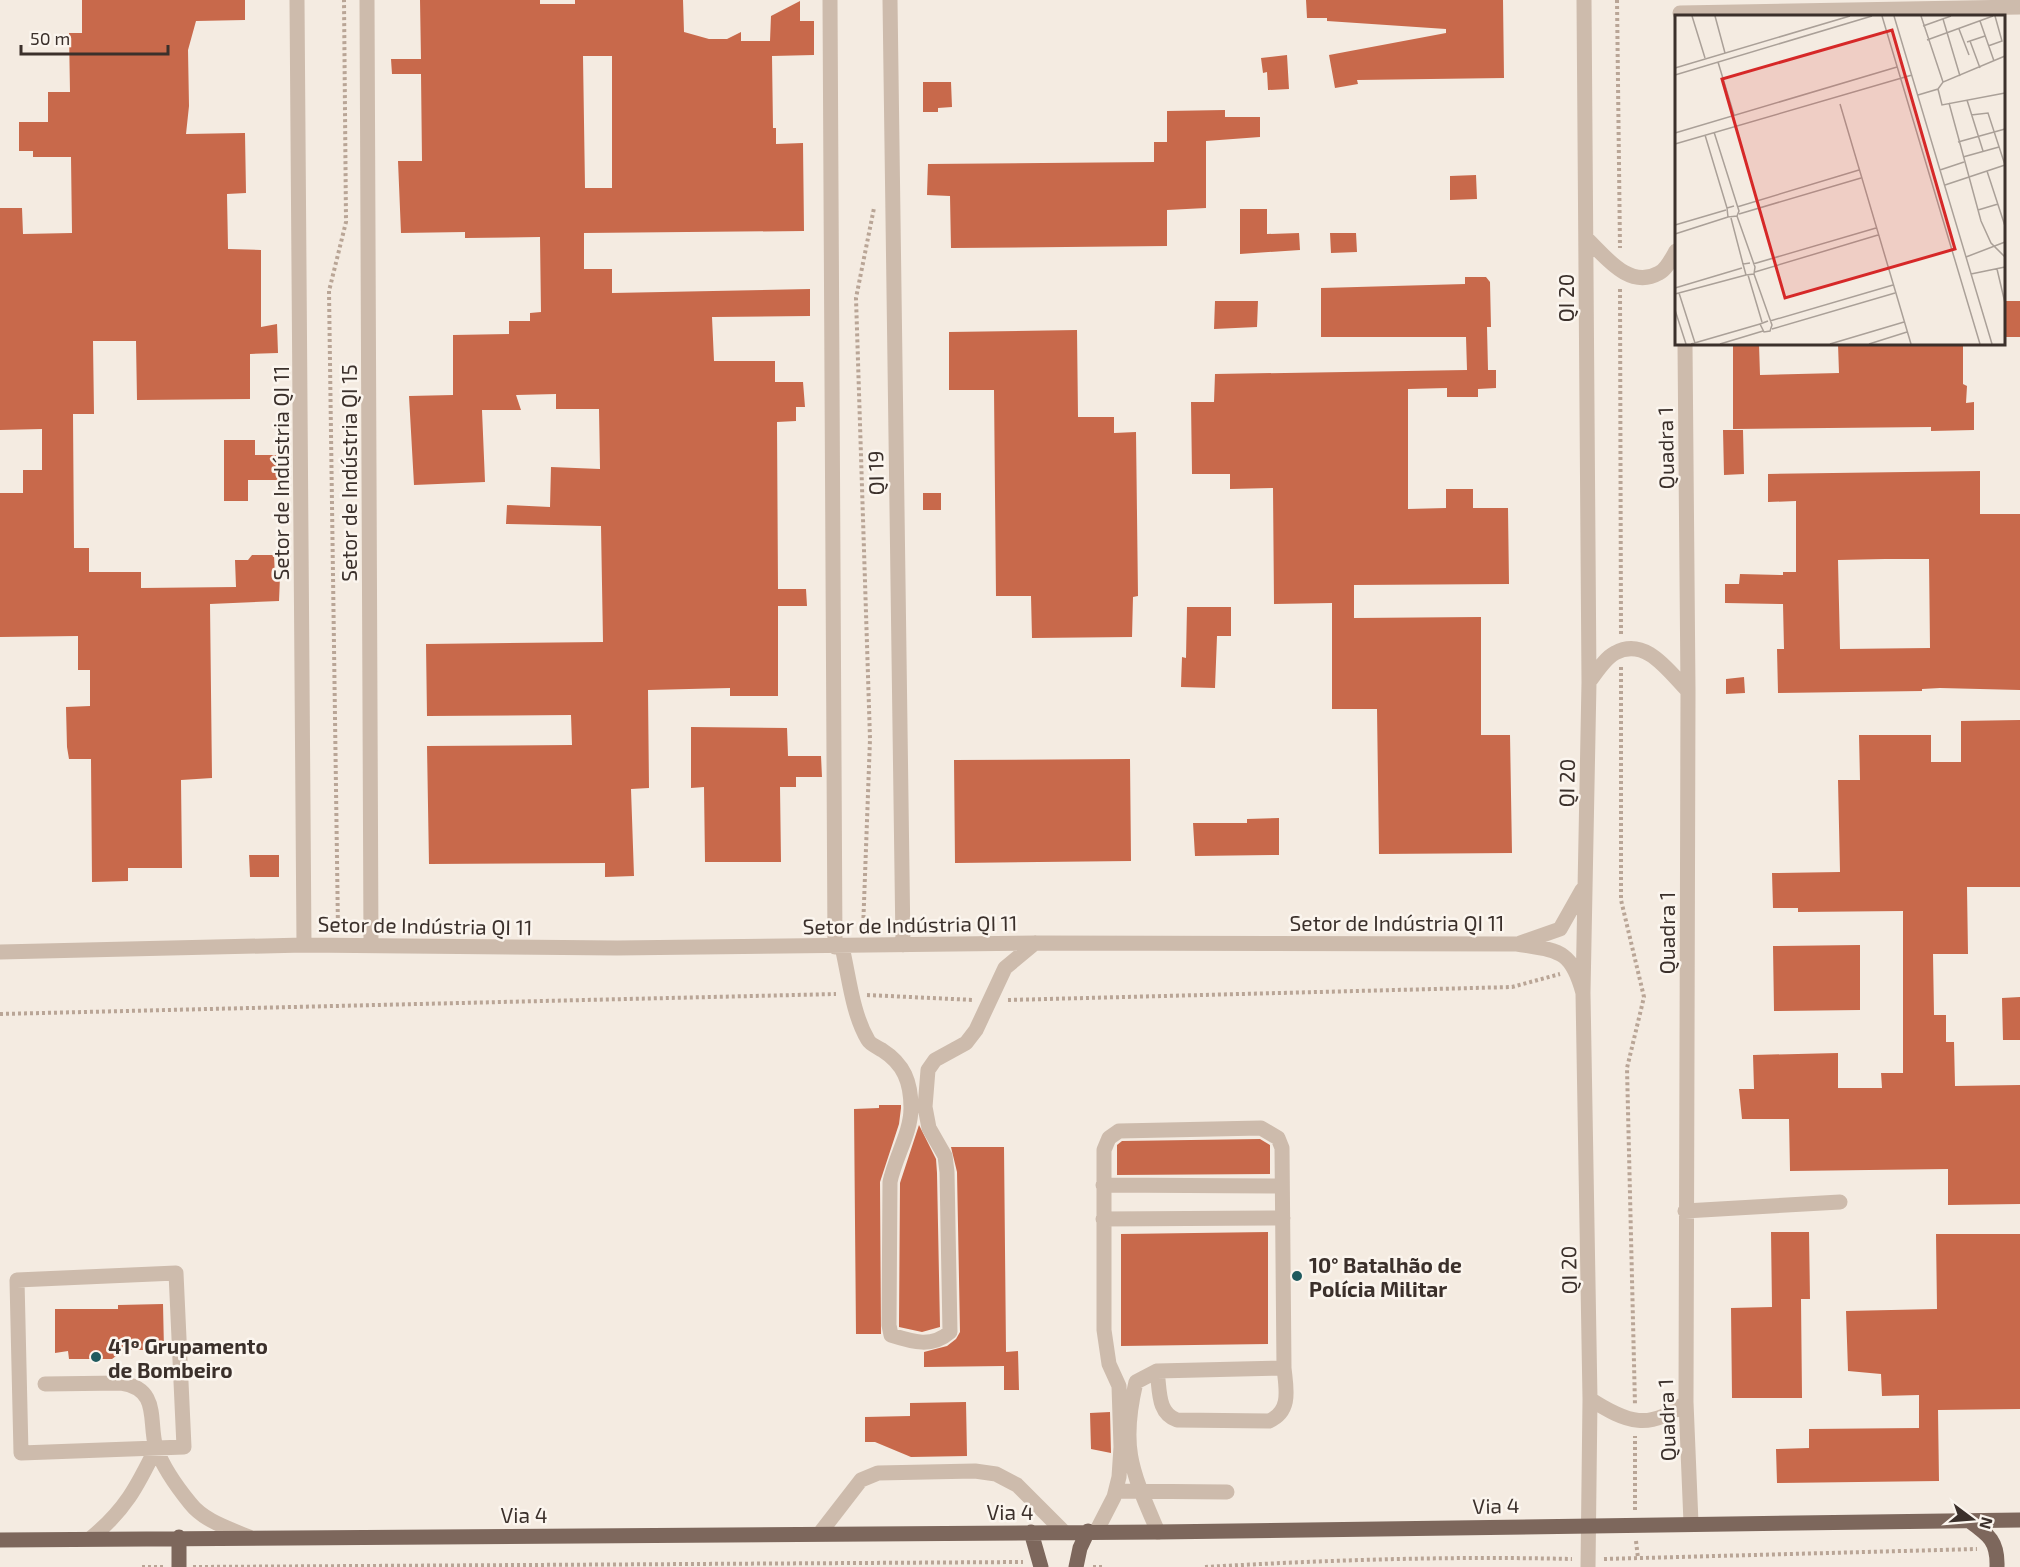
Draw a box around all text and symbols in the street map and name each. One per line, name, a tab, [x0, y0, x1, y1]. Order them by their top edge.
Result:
inset map	[1675, 15, 2005, 345]
scale bar	[21, 18, 168, 56]
text: 50 m	[30, 27, 70, 49]
street label: QI 20	[1553, 274, 1579, 322]
street label: Setor de Indústria QI 15	[336, 364, 362, 582]
street label: Setor de Indústria QI 11	[268, 366, 294, 580]
street label: Quadra 1	[1652, 406, 1679, 490]
street label: QI 19	[862, 450, 889, 496]
street label: QI 20	[1553, 758, 1580, 808]
street label: Quadra 1	[1654, 892, 1680, 974]
street label: Setor de Indústria QI 11	[802, 910, 1018, 939]
street label: Setor de Indústria QI 11	[1290, 910, 1504, 936]
street label: Setor de Indústria QI 11	[317, 911, 533, 940]
street label: QI 20	[1555, 1245, 1582, 1295]
place label: 10° Batalhão de Polícia Militar	[1309, 1252, 1462, 1301]
marker: 10° Batalhão de Polícia Militar	[1290, 1269, 1304, 1283]
place label: 41º Grupamento de Bombeiro	[108, 1333, 268, 1382]
marker: 41º Grupamento de Bombeiro	[89, 1350, 103, 1364]
street label: Quadra 1	[1652, 1378, 1681, 1462]
north arrow	[1942, 1489, 2002, 1549]
street label: Via 4	[1472, 1492, 1520, 1518]
street label: Via 4	[986, 1499, 1034, 1524]
street label: Via 4	[500, 1502, 548, 1527]
text: N	[1976, 1515, 1998, 1531]

